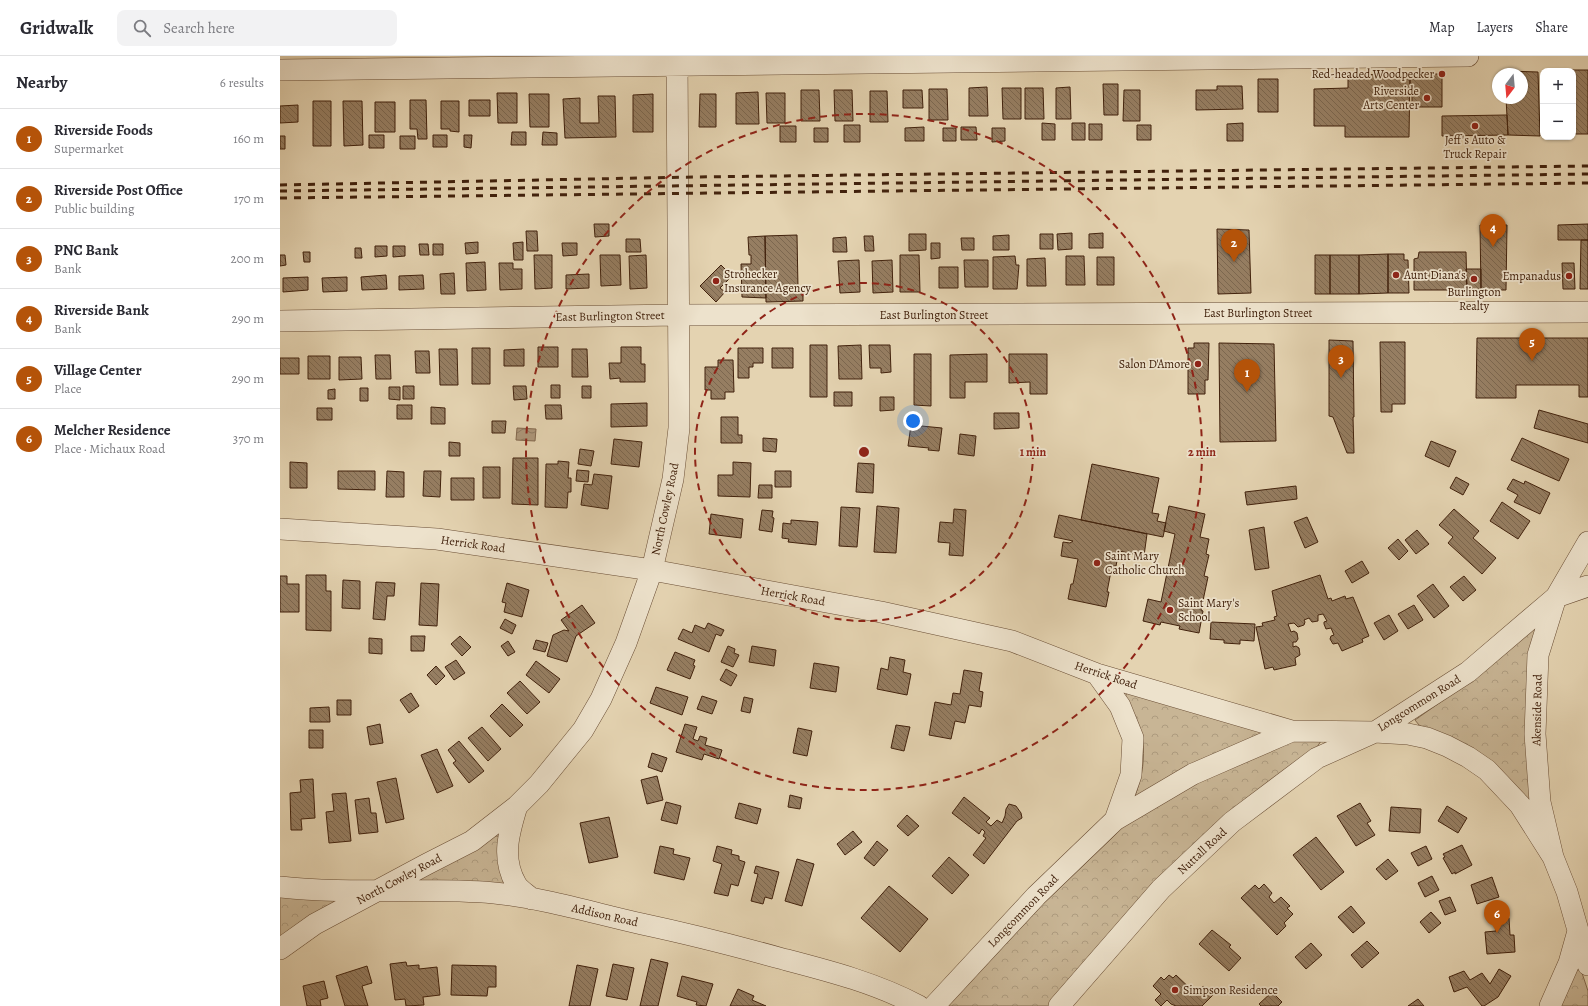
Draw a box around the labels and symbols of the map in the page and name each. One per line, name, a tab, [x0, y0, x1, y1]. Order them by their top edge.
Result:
place label: Red-headed Woodpecker	[1311, 66, 1434, 82]
north arrow	[1492, 68, 1528, 104]
marker: Red-headed Woodpecker	[1437, 69, 1447, 79]
place label: Riverside Arts Center	[1362, 83, 1419, 113]
marker: Riverside Arts Center	[1422, 93, 1432, 103]
marker: Jeff's Auto & Truck Repair	[1470, 121, 1480, 131]
place label: Jeff's Auto & Truck Repair	[1444, 132, 1507, 162]
pin: 4	[1480, 214, 1506, 247]
pin: 2	[1221, 229, 1247, 262]
place label: Strohecker Insurance Agency	[724, 266, 811, 296]
place label: Aunt Diana's	[1403, 267, 1466, 283]
place label: Empanadus	[1502, 268, 1561, 284]
marker: Aunt Diana's	[1391, 270, 1401, 280]
marker: Empanadus	[1564, 271, 1574, 281]
marker: Burlington Realty	[1469, 274, 1479, 284]
marker: Strohecker Insurance Agency	[711, 276, 721, 286]
place label: Burlington Realty	[1447, 284, 1501, 314]
street label: East Burlington Street	[1203, 305, 1313, 321]
street label: East Burlington Street	[555, 307, 665, 325]
street label: East Burlington Street	[879, 307, 989, 323]
pin: 5	[1519, 328, 1545, 361]
pin: 3	[1328, 345, 1354, 378]
place label: Salon D'Amore	[1119, 356, 1190, 372]
marker: Salon D'Amore	[1193, 359, 1203, 369]
pin: 1	[1234, 359, 1260, 392]
your location	[903, 411, 923, 431]
text: 1 min	[1020, 444, 1047, 460]
text: 2 min	[1188, 444, 1216, 460]
centre of rings	[857, 445, 871, 459]
street label: North Cowley Road	[647, 461, 683, 557]
street label: Herrick Road	[440, 532, 507, 557]
place label: Saint Mary Catholic Church	[1105, 548, 1185, 578]
marker: Saint Mary Catholic Church	[1092, 558, 1102, 568]
street label: Herrick Road	[760, 582, 827, 610]
place label: Saint Mary's School	[1178, 595, 1240, 625]
marker: Saint Mary's School	[1165, 605, 1175, 615]
street label: Herrick Road	[1073, 657, 1140, 693]
street label: Longcommon Road	[1374, 671, 1464, 735]
street label: Akenside Road	[1528, 673, 1546, 747]
street label: Nuttall Road	[1174, 824, 1230, 878]
street label: North Cowley Road	[354, 850, 445, 908]
street label: Longcommon Road	[984, 871, 1062, 951]
street label: Addison Road	[569, 899, 640, 931]
pin: 6	[1484, 900, 1510, 933]
place label: Simpson Residence	[1183, 982, 1278, 998]
marker: Simpson Residence	[1170, 985, 1180, 995]

